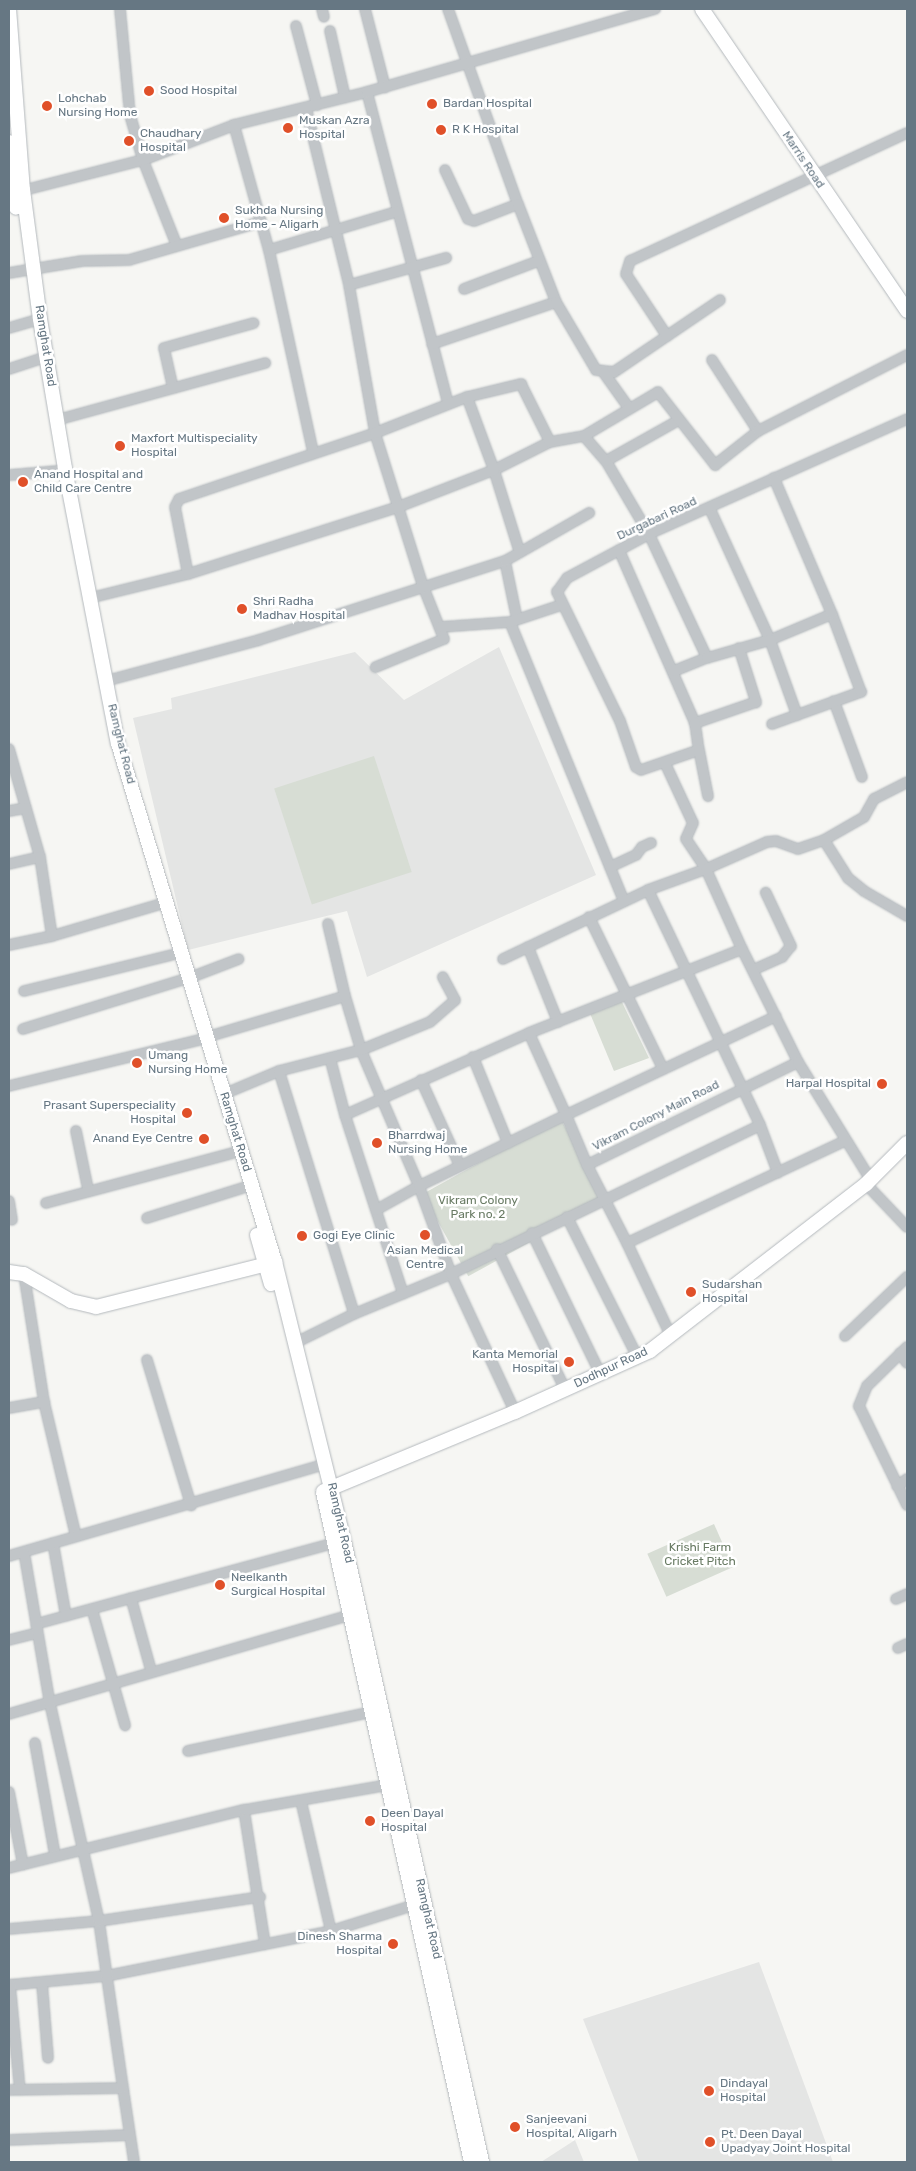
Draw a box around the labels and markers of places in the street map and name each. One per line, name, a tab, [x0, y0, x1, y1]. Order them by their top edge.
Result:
marker: Sood Hospital	[142, 84, 156, 98]
place label: Sood Hospital	[160, 84, 237, 98]
place label: Lohchab Nursing Home	[58, 92, 137, 120]
marker: Bardan Hospital	[425, 97, 439, 111]
place label: Bardan Hospital	[443, 97, 532, 111]
marker: Lohchab Nursing Home	[40, 99, 54, 113]
place label: Muskan Azra Hospital	[299, 114, 370, 142]
marker: Muskan Azra Hospital	[281, 121, 295, 135]
marker: R K Hospital	[434, 123, 448, 137]
place label: R K Hospital	[452, 123, 519, 137]
place label: Chaudhary Hospital	[140, 127, 201, 155]
marker: Chaudhary Hospital	[122, 134, 136, 148]
place label: Sukhda Nursing Home - Aligarh	[235, 204, 323, 232]
marker: Sukhda Nursing Home - Aligarh	[217, 211, 231, 225]
place label: Maxfort Multispeciality Hospital	[131, 432, 258, 460]
marker: Maxfort Multispeciality Hospital	[113, 439, 127, 453]
place label: Anand Hospital and Child Care Centre	[34, 468, 143, 496]
marker: Anand Hospital and Child Care Centre	[16, 475, 30, 489]
place label: Shri Radha Madhav Hospital	[253, 595, 346, 623]
marker: Shri Radha Madhav Hospital	[235, 602, 249, 616]
place label: Umang Nursing Home	[148, 1049, 227, 1077]
marker: Umang Nursing Home	[130, 1056, 144, 1070]
place label: Harpal Hospital	[786, 1077, 871, 1091]
marker: Harpal Hospital	[875, 1077, 889, 1091]
place label: Prasant Superspeciality Hospital	[43, 1099, 176, 1127]
marker: Prasant Superspeciality Hospital	[180, 1106, 194, 1120]
place label: Bharrdwaj Nursing Home	[388, 1129, 467, 1157]
place label: Anand Eye Centre	[93, 1132, 193, 1146]
marker: Anand Eye Centre	[197, 1132, 211, 1146]
marker: Bharrdwaj Nursing Home	[370, 1136, 384, 1150]
marker: Asian Medical Centre	[418, 1228, 432, 1242]
marker: Gogi Eye Clinic	[295, 1229, 309, 1243]
place label: Gogi Eye Clinic	[313, 1229, 395, 1243]
place label: Asian Medical Centre	[387, 1244, 463, 1272]
place label: Sudarshan Hospital	[702, 1278, 762, 1306]
marker: Sudarshan Hospital	[684, 1285, 698, 1299]
place label: Kanta Memorial Hospital	[472, 1348, 558, 1376]
marker: Kanta Memorial Hospital	[562, 1355, 576, 1369]
place label: Neelkanth Surgical Hospital	[231, 1571, 325, 1599]
marker: Neelkanth Surgical Hospital	[213, 1578, 227, 1592]
place label: Deen Dayal Hospital	[381, 1807, 444, 1835]
marker: Deen Dayal Hospital	[363, 1814, 377, 1828]
place label: Dinesh Sharma Hospital	[297, 1930, 382, 1958]
marker: Dinesh Sharma Hospital	[386, 1937, 400, 1951]
place label: Dindayal Hospital	[720, 2077, 768, 2105]
marker: Dindayal Hospital	[702, 2084, 716, 2098]
place label: Sanjeevani Hospital, Aligarh	[526, 2113, 617, 2141]
marker: Sanjeevani Hospital, Aligarh	[508, 2120, 522, 2134]
place label: Pt. Deen Dayal Upadyay Joint Hospital	[721, 2128, 851, 2156]
marker: Pt. Deen Dayal Upadyay Joint Hospital	[703, 2135, 717, 2149]

